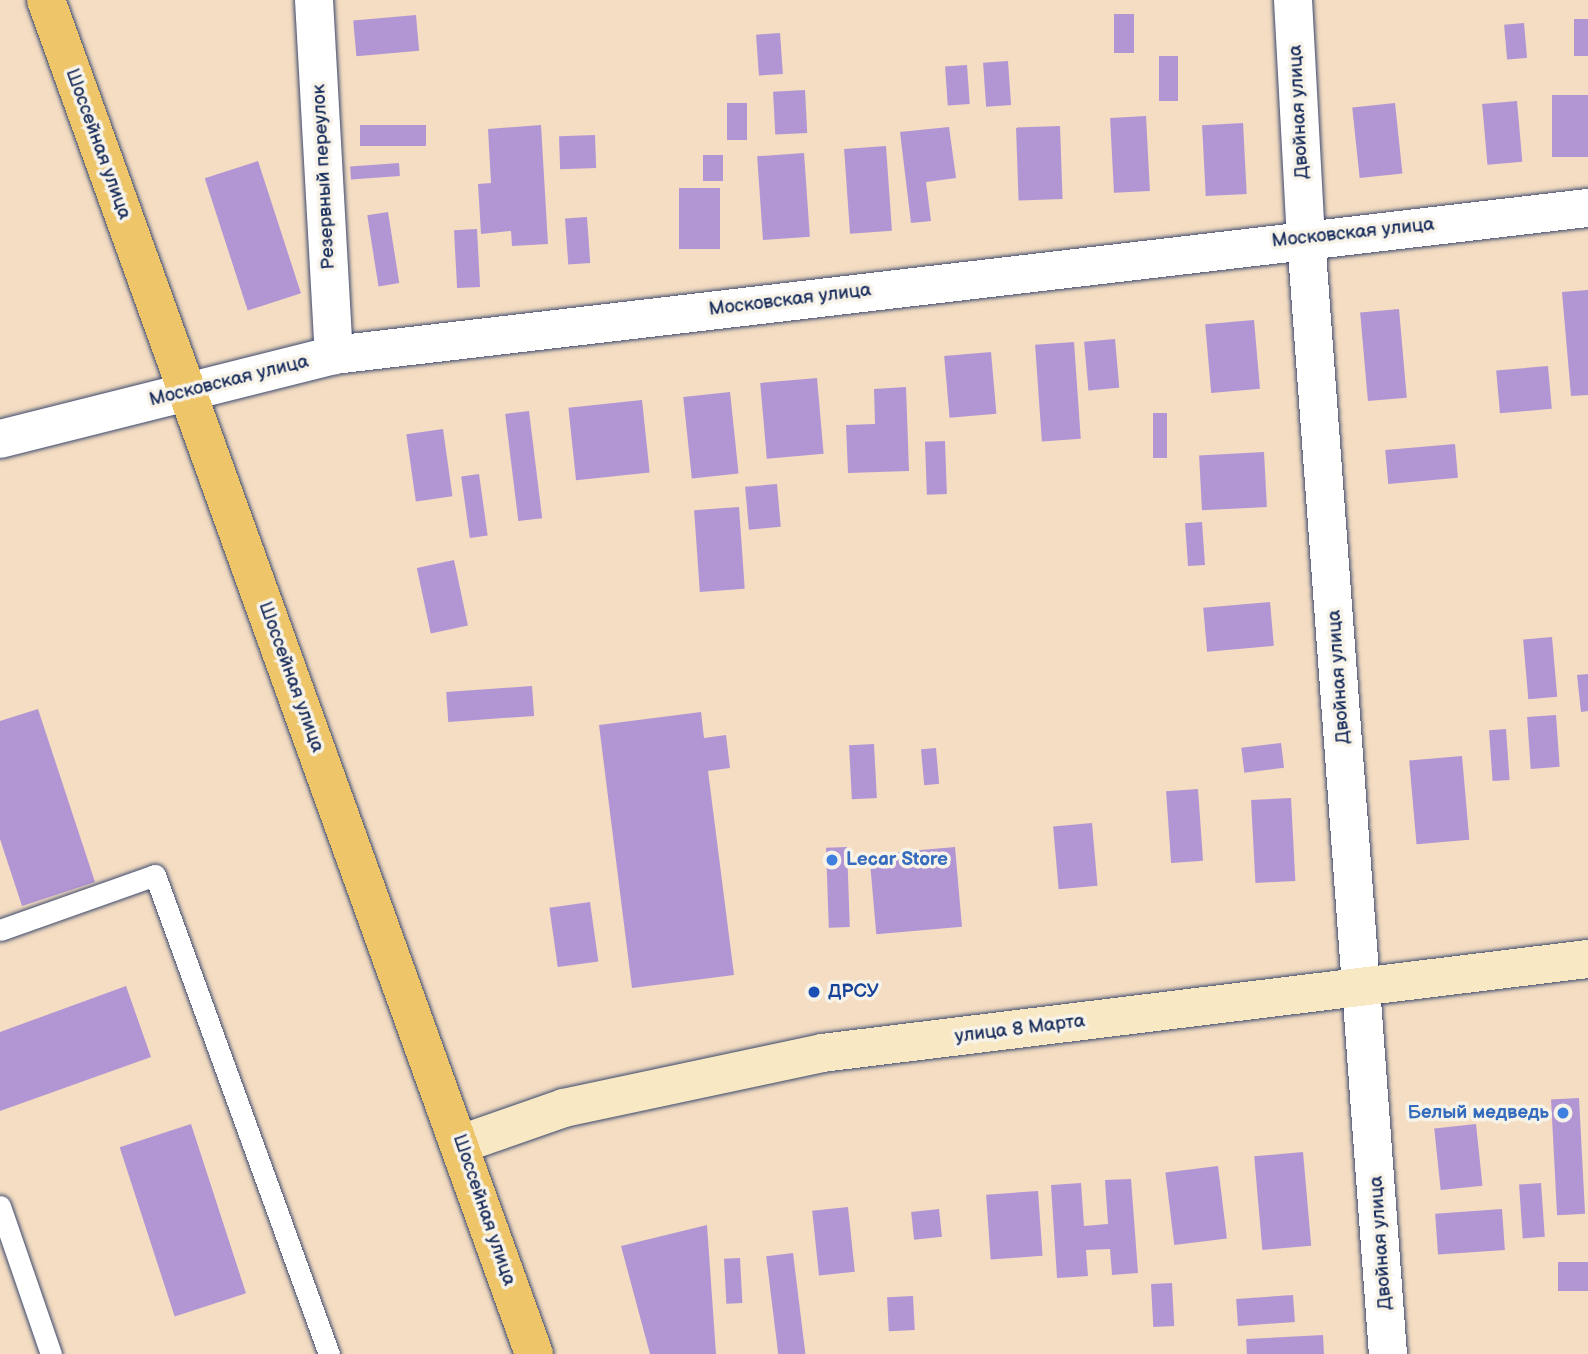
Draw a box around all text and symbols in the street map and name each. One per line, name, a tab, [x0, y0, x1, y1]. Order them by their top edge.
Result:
street label: Двойная улица	[1284, 44, 1314, 180]
street label: Шоссейная улица	[60, 66, 136, 222]
street label: Резервный переулок	[308, 84, 340, 270]
street label: Московская улица	[1271, 213, 1435, 253]
street label: Московская улица	[708, 279, 872, 321]
street label: Московская улица	[147, 350, 311, 412]
street label: Шоссейная улица	[253, 599, 329, 755]
street label: Двойная улица	[1323, 609, 1355, 745]
place label: Lecar Store	[846, 849, 948, 871]
marker: Lecar Store	[824, 852, 840, 868]
place label: ДРСУ	[828, 981, 879, 1003]
marker: ДРСУ	[806, 984, 822, 1000]
street label: улица 8 Марта	[954, 1010, 1086, 1048]
place label: Белый медведь	[1408, 1102, 1549, 1124]
marker: Белый медведь	[1555, 1105, 1571, 1121]
street label: Шоссейная улица	[447, 1131, 521, 1289]
street label: Двойная улица	[1365, 1175, 1397, 1311]

